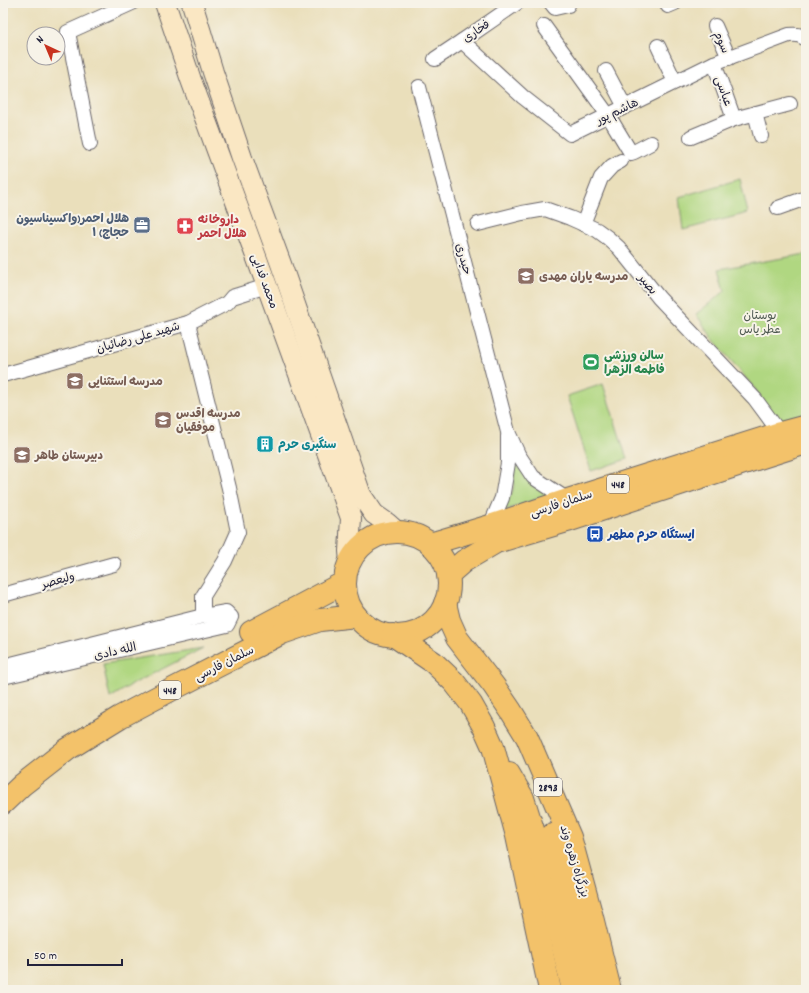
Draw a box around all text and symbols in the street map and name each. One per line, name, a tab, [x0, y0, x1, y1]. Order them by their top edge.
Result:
street label: فخاری	[460, 17, 494, 48]
north arrow	[26, 26, 66, 66]
street label: سوم	[708, 29, 733, 56]
text: N	[33, 32, 48, 48]
street label: عباسی	[709, 74, 736, 109]
street label: هاشم پور	[593, 95, 642, 130]
place label: هلال احمر(واکسیناسیون حجاج) ۱	[16, 211, 129, 242]
place label: داروخانه هلال احمر	[197, 212, 247, 243]
office icon: هلال احمر(واکسیناسیون حجاج) ۱	[132, 215, 152, 235]
pharmacy icon: داروخانه هلال احمر	[175, 216, 195, 236]
street label: حیدری	[450, 242, 475, 277]
street label: محمد فدایی	[246, 252, 281, 311]
school or university icon: مدرسه یاران مهدی	[516, 266, 536, 286]
place label: مدرسه یاران مهدی	[539, 269, 628, 286]
street label: بصیر	[632, 270, 661, 299]
park label: بوستان عطر یاس	[739, 308, 781, 339]
street label: شهید علی رضائیان	[95, 318, 182, 358]
place label: سالن ورزشی فاطمه الزهرا	[604, 348, 665, 379]
sports icon: سالن ورزشی فاطمه الزهرا	[581, 352, 601, 372]
school or university icon: مدرسه استثنایی	[65, 371, 85, 391]
place label: مدرسه استثنایی	[88, 374, 163, 391]
place label: مدرسه اقدس موفقیان	[176, 406, 241, 437]
school or university icon: مدرسه اقدس موفقیان	[153, 410, 173, 430]
building icon: سنگبری حرم	[255, 434, 275, 454]
place label: سنگبری حرم	[278, 436, 336, 454]
school or university icon: دبیرستان طاهر	[12, 445, 32, 465]
place label: دبیرستان طاهر	[34, 448, 104, 465]
road number: 448	[607, 475, 629, 493]
street label: سلمان فارسی	[528, 486, 595, 523]
bus stop icon: ایستگاه حرم مطهر	[585, 524, 605, 544]
place label: ایستگاه حرم مطهر	[607, 526, 695, 544]
street label: ولیعصر	[39, 569, 77, 595]
street label: الله دادی	[92, 639, 138, 666]
street label: سلمان فارسی	[192, 642, 257, 687]
road number: 448	[159, 681, 181, 699]
road number: 2893	[534, 778, 562, 796]
street label: بزرگراه زهره وند	[554, 823, 593, 900]
scale bar	[28, 941, 122, 967]
text: 50 m	[34, 948, 57, 965]

